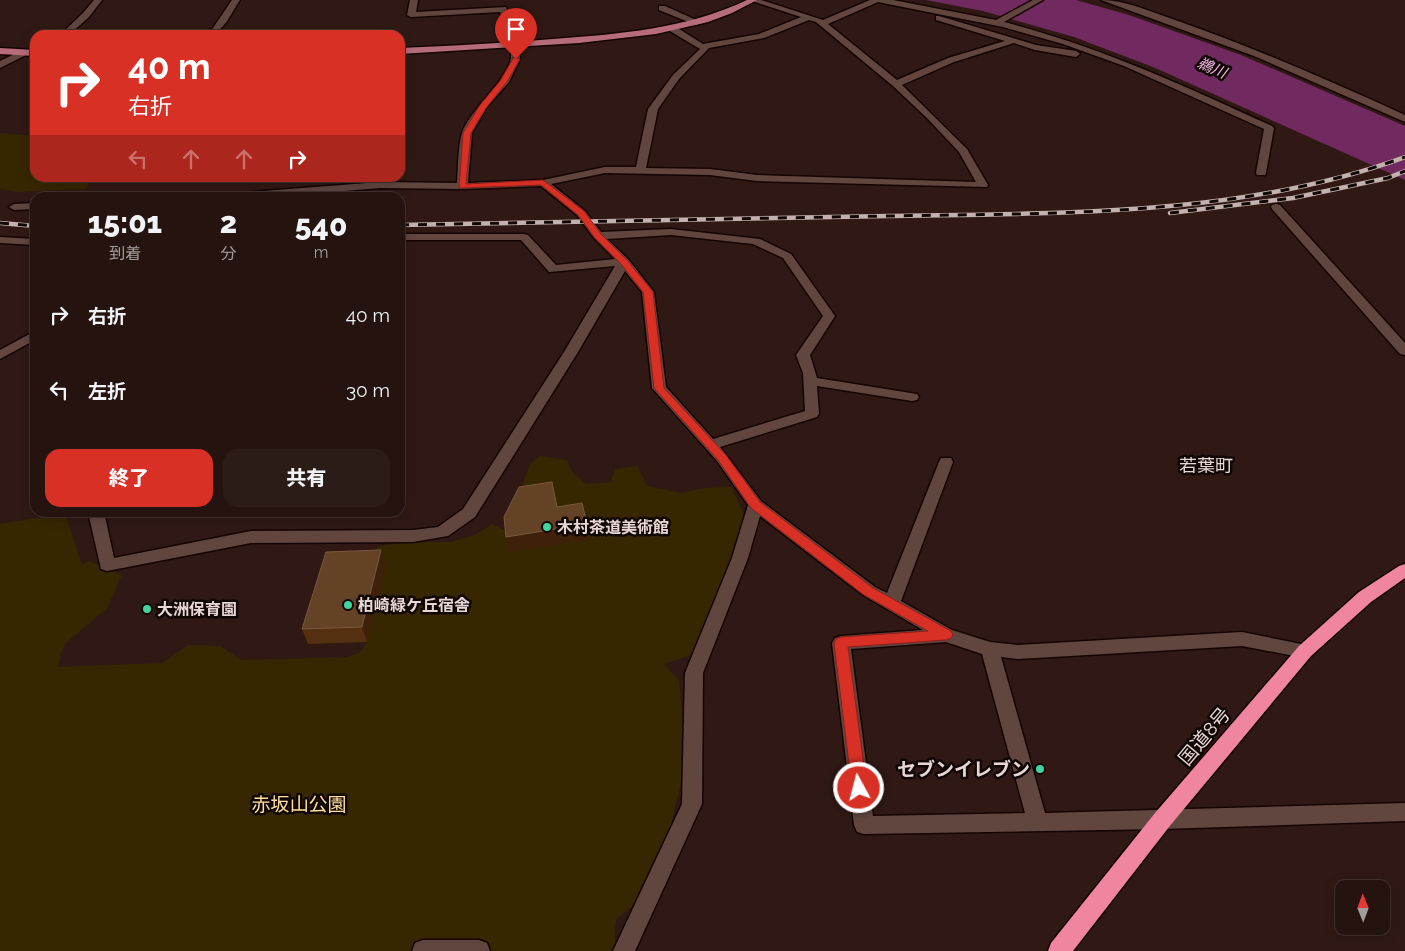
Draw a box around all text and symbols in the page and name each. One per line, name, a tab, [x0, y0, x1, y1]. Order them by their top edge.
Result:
pin	[495, 8, 537, 59]
icon: arrive	[502, 15, 530, 43]
text: 40 m	[128, 46, 210, 87]
icon: right	[45, 50, 110, 115]
water label: 鵜川	[1195, 54, 1231, 83]
text: 右折	[128, 93, 172, 119]
icon: left	[124, 145, 152, 173]
icon: ahead	[177, 145, 205, 173]
icon: ahead	[230, 145, 258, 173]
icon: right	[283, 145, 311, 173]
text: 15:01	[88, 205, 162, 240]
text: 2	[220, 205, 237, 240]
text: 540	[295, 208, 347, 243]
text: m	[314, 243, 328, 262]
text: 到着	[109, 244, 141, 263]
text: 分	[220, 244, 236, 263]
icon: right	[45, 301, 73, 329]
text: 40 m	[346, 304, 390, 326]
text: 右折	[88, 305, 126, 327]
icon: left	[45, 376, 73, 404]
text: 30 m	[346, 379, 390, 401]
text: 左折	[88, 380, 126, 402]
button: 終了	[45, 449, 213, 507]
button: 共有	[223, 449, 390, 507]
district label: 若葉町	[1179, 455, 1233, 476]
place label: 木村茶道美術館	[557, 518, 669, 537]
marker: 木村茶道美術館	[541, 521, 553, 533]
place label: 柏崎緑ケ丘宿舎	[358, 596, 470, 615]
marker: 柏崎緑ケ丘宿舎	[342, 599, 354, 611]
place label: 大洲保育園	[157, 600, 237, 619]
marker: 大洲保育園	[141, 603, 153, 615]
street label: 国道8号	[1174, 703, 1234, 769]
place label: セブンイレブン	[897, 758, 1030, 780]
position arrow	[832, 761, 884, 813]
marker: セブンイレブン	[1034, 763, 1046, 775]
park label: 赤坂山公園	[251, 793, 347, 815]
north arrow	[1335, 880, 1390, 935]
map controls	[1335, 880, 1390, 935]

